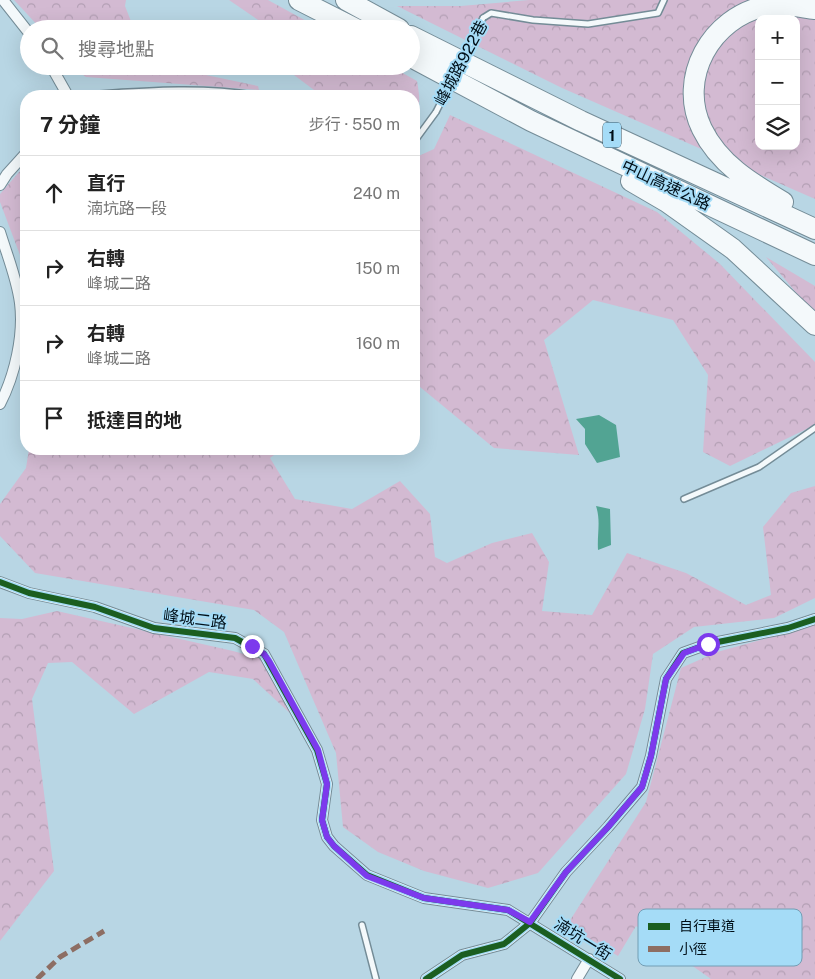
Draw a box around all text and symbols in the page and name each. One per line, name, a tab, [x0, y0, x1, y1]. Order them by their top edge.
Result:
map controls	[755, 15, 800, 150]
button: +	[755, 15, 800, 60]
street label: 峰城路922巷	[431, 17, 491, 109]
search box	[20, 20, 420, 75]
icon: search	[38, 34, 66, 62]
text: 搜尋地點	[78, 38, 154, 60]
button: −	[755, 60, 800, 105]
button: layers	[755, 105, 800, 150]
text: 7 分鐘	[40, 112, 100, 137]
text: 步行 · 550 m	[309, 115, 400, 134]
road number: 1	[603, 122, 621, 148]
street label: 中山高速公路	[618, 156, 714, 214]
text: 直行	[87, 172, 125, 194]
icon: ahead	[40, 179, 68, 207]
text: 240 m	[353, 184, 400, 203]
text: 湳坑路一段	[87, 199, 167, 218]
text: 右轉	[87, 247, 125, 269]
icon: right	[40, 254, 68, 282]
text: 150 m	[356, 259, 400, 278]
text: 峰城二路	[87, 274, 151, 293]
text: 右轉	[87, 322, 125, 344]
icon: right	[40, 329, 68, 357]
text: 160 m	[356, 334, 400, 353]
text: 峰城二路	[87, 349, 151, 368]
icon: arrive	[40, 404, 68, 432]
text: 抵達目的地	[87, 409, 182, 431]
street label: 峰城二路	[162, 606, 228, 632]
route start	[697, 633, 720, 656]
route end	[241, 635, 264, 658]
legend	[638, 909, 802, 966]
street label: 湳坑一街	[551, 914, 615, 964]
text: 自行車道	[679, 918, 735, 934]
text: 小徑	[679, 941, 707, 957]

